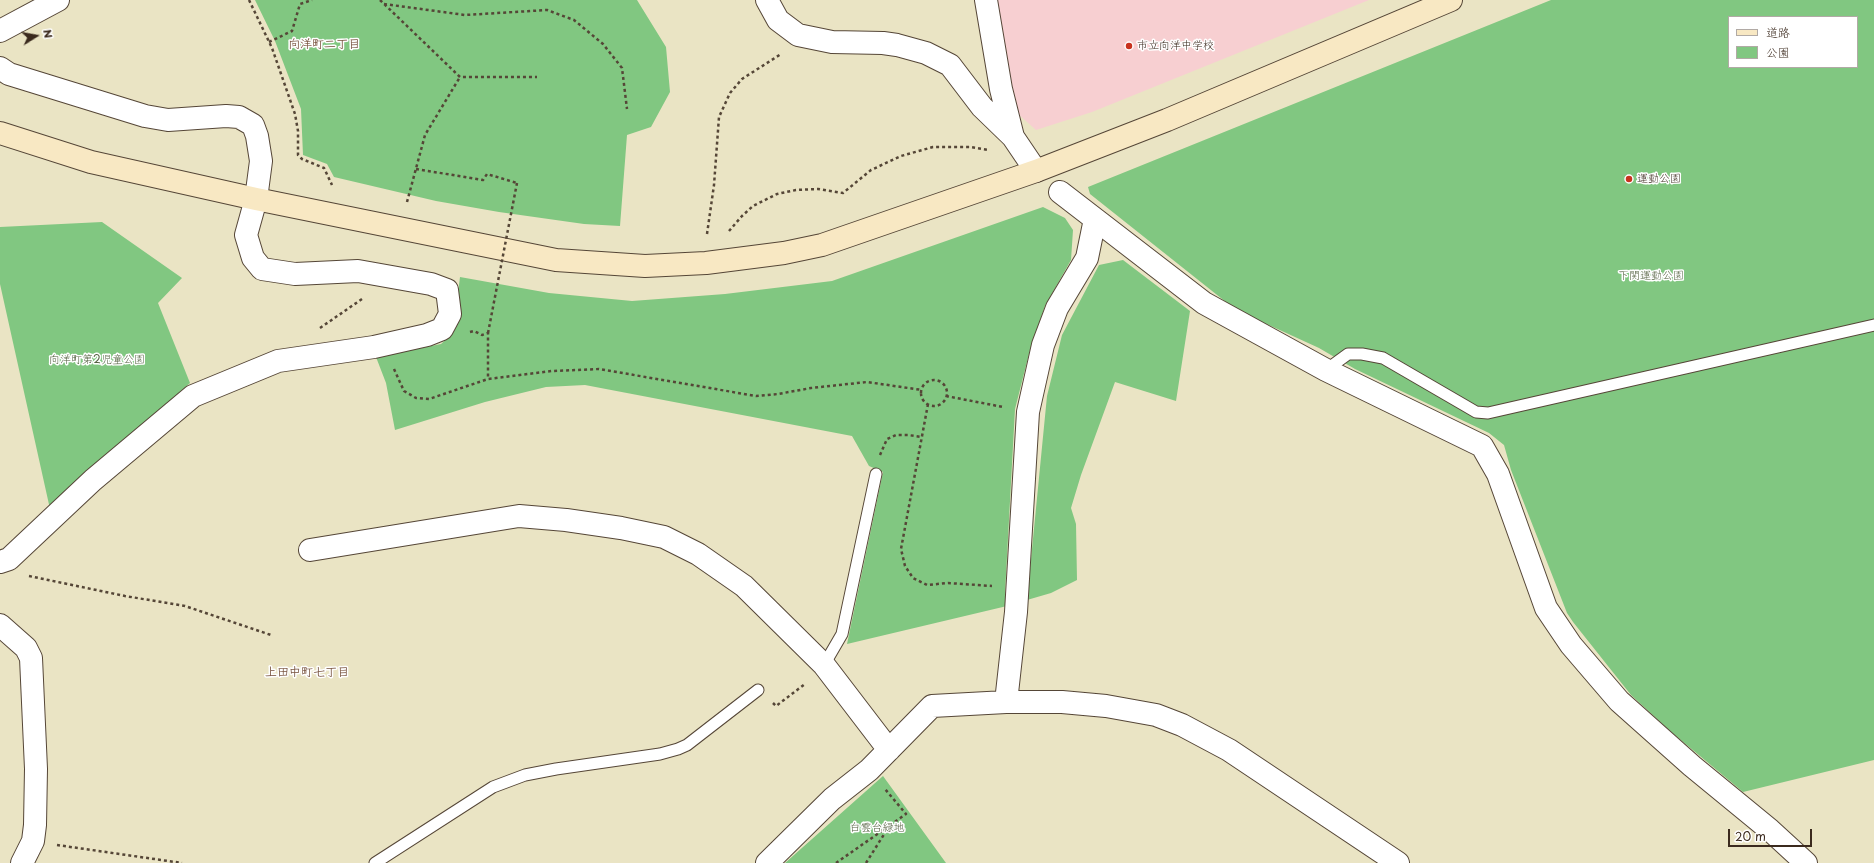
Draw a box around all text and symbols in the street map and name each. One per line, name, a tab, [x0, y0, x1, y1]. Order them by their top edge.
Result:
north arrow	[16, 16, 56, 56]
legend	[1728, 16, 1858, 68]
text: 道路	[1766, 23, 1790, 41]
text: N	[39, 28, 57, 40]
district label: 向洋町二丁目	[288, 38, 360, 52]
place label: 市立向洋中学校	[1137, 39, 1214, 53]
marker: 市立向洋中学校	[1124, 41, 1134, 51]
text: 公園	[1766, 43, 1790, 61]
place label: 運動公園	[1637, 172, 1681, 186]
marker: 運動公園	[1624, 174, 1634, 184]
park label: 下関運動公園	[1618, 269, 1684, 283]
park label: 向洋町第2児童公園	[49, 353, 145, 367]
district label: 上田中町七丁目	[265, 666, 349, 680]
park label: 白雲台緑地	[850, 821, 904, 835]
scale bar	[1730, 821, 1814, 847]
text: 20 m	[1735, 827, 1766, 845]

